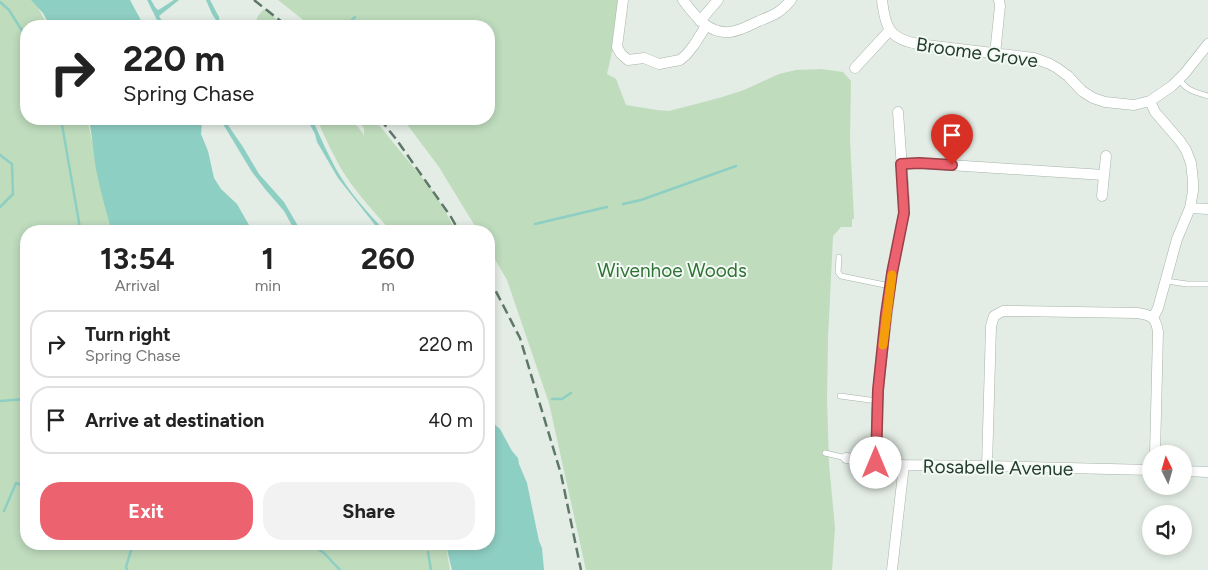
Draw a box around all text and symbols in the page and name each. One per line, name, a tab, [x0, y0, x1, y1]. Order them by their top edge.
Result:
street label: Broome Grove	[914, 33, 1039, 72]
text: 220 m	[123, 38, 225, 80]
icon: right	[40, 40, 105, 105]
text: Spring Chase	[123, 80, 254, 107]
pin	[931, 114, 973, 165]
icon: arrive	[938, 121, 966, 149]
text: 13:54	[100, 240, 175, 277]
text: 1	[261, 240, 274, 277]
text: 260	[361, 240, 415, 277]
park label: Wivenhoe Woods	[597, 259, 747, 282]
text: Arrival	[115, 276, 160, 295]
text: min	[255, 276, 281, 295]
text: m	[381, 276, 395, 295]
text: Turn right	[85, 323, 171, 346]
icon: right	[42, 330, 70, 358]
text: 220 m	[419, 333, 473, 356]
text: Spring Chase	[85, 346, 181, 365]
icon: arrive	[42, 406, 70, 434]
text: Arrive at destination	[85, 409, 264, 432]
text: 40 m	[428, 409, 473, 432]
position arrow	[849, 436, 901, 488]
north arrow	[1142, 445, 1192, 495]
map controls	[1142, 445, 1192, 555]
street label: Rosabelle Avenue	[922, 455, 1074, 480]
button: Exit	[40, 482, 253, 540]
button: Share	[263, 482, 475, 540]
button: sound	[1142, 505, 1192, 555]

